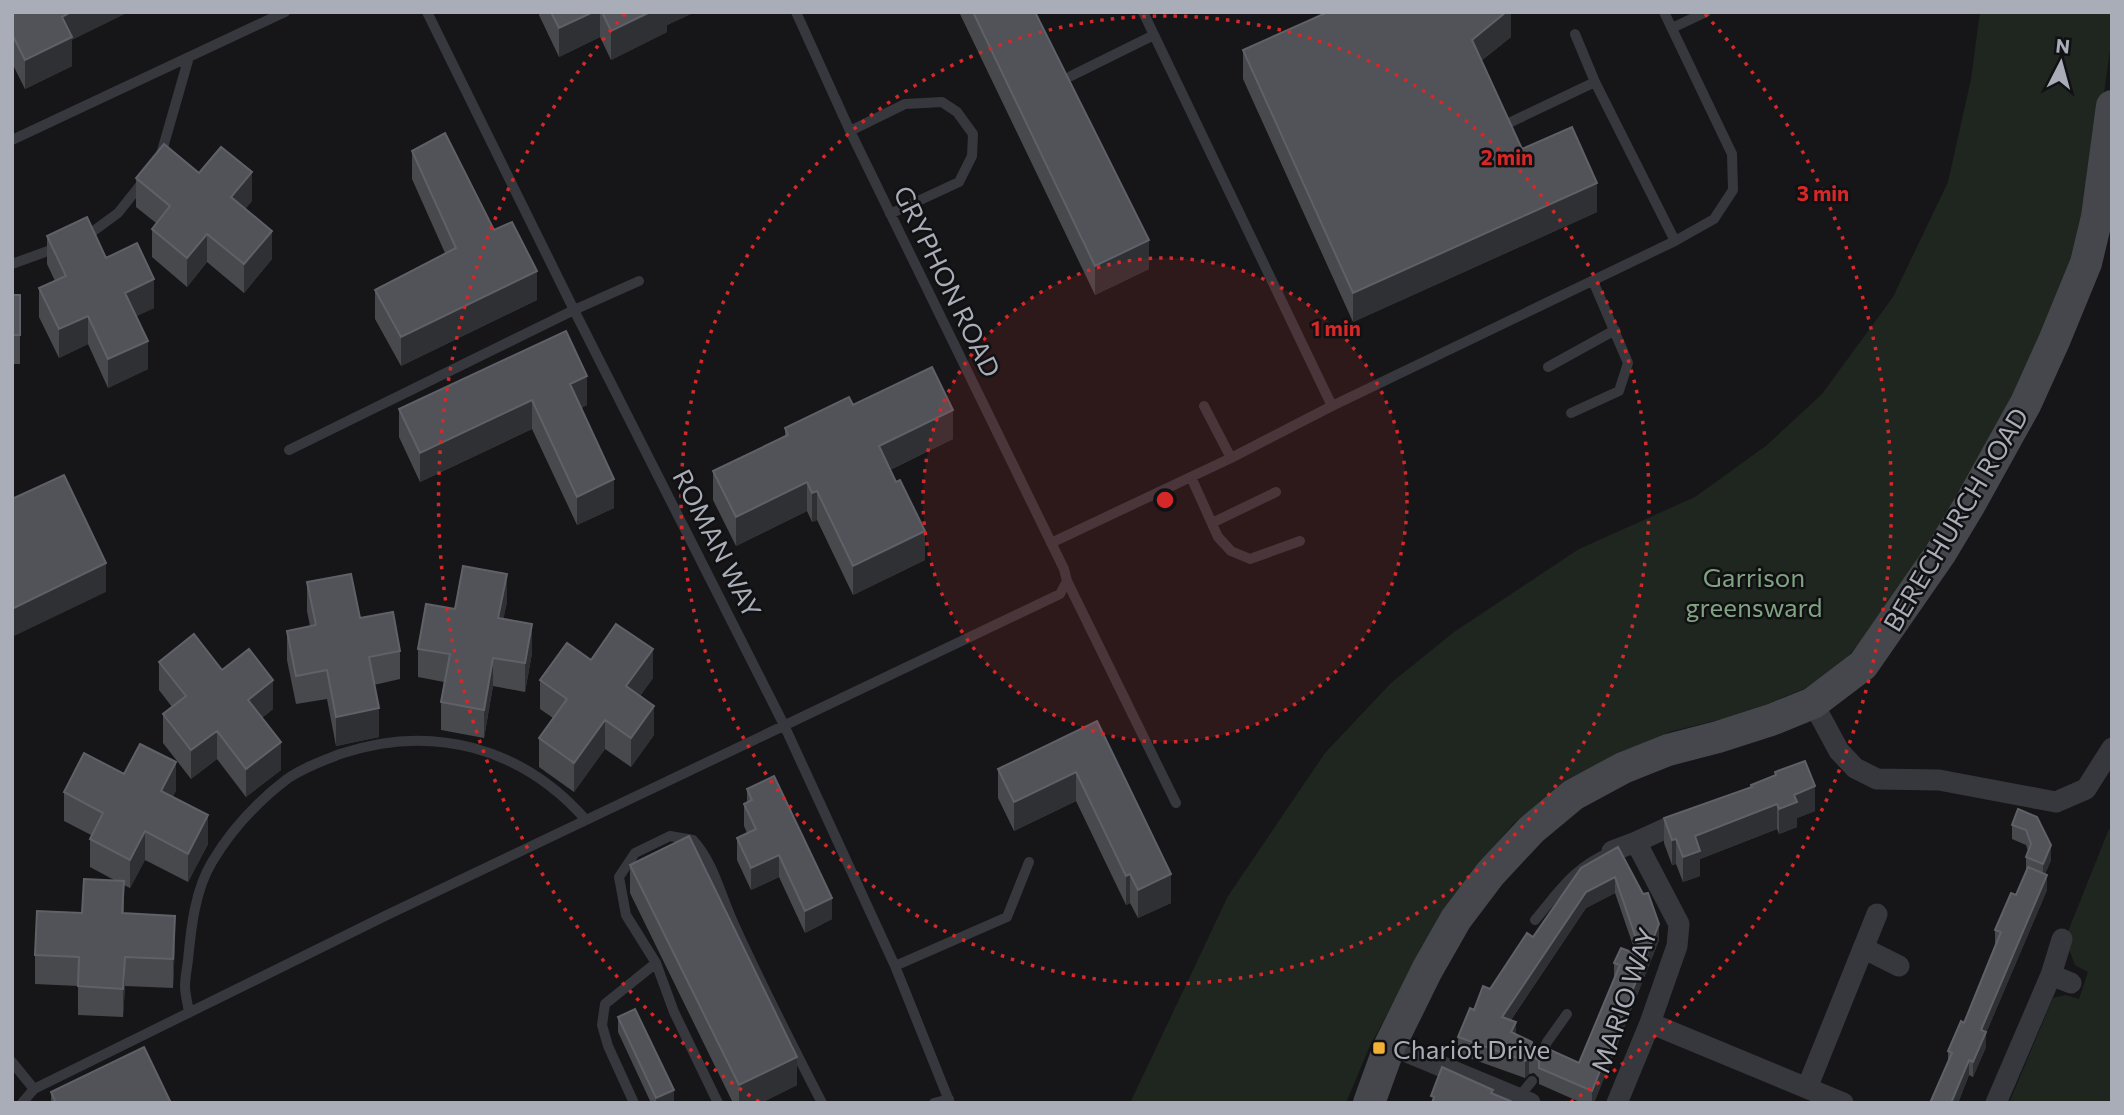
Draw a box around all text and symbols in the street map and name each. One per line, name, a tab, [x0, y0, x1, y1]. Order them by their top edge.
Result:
north arrow	[2026, 28, 2096, 98]
text: N	[2055, 33, 2071, 58]
text: 2 min	[1481, 144, 1533, 169]
street label: GRYPHON ROAD	[888, 180, 1008, 382]
text: 3 min	[1797, 180, 1849, 205]
text: 1 min	[1311, 315, 1361, 340]
street label: BERECHURCH ROAD	[1876, 402, 2034, 636]
street label: ROMAN WAY	[667, 464, 769, 622]
centre of rings	[1153, 488, 1177, 512]
park label: Garrison greensward	[1685, 561, 1823, 622]
street label: MARIO WAY	[1584, 924, 1662, 1076]
place label: Chariot Drive	[1393, 1033, 1550, 1064]
marker: Chariot Drive	[1371, 1040, 1387, 1056]

